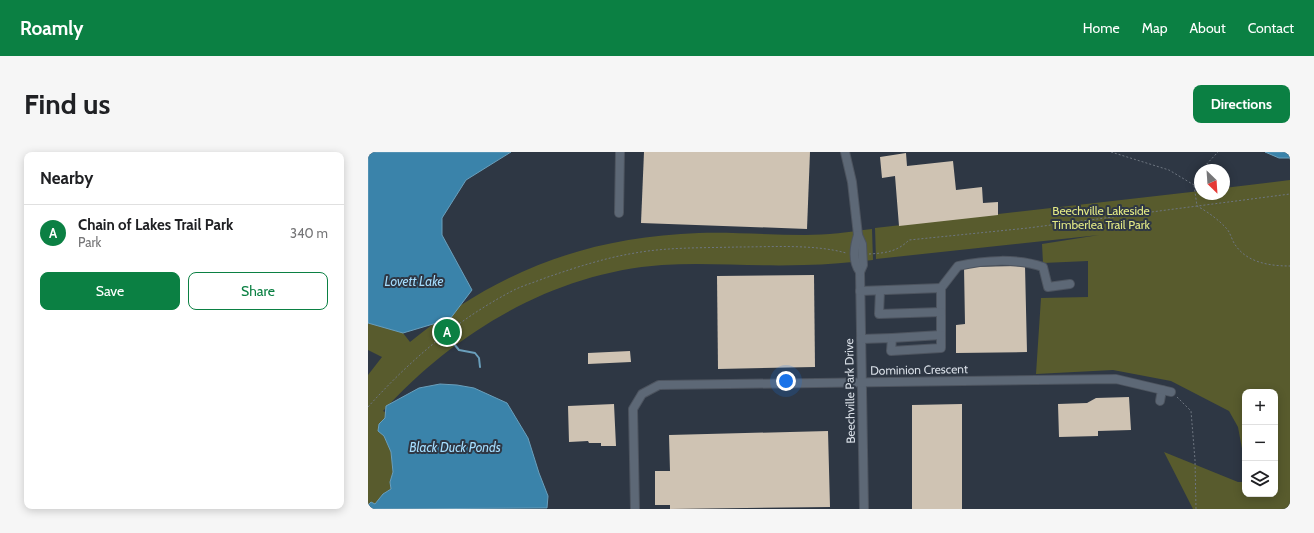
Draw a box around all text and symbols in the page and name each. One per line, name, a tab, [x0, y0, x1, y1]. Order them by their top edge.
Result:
text: Roamly	[20, 17, 83, 40]
text: Home	[1083, 19, 1120, 37]
text: Map	[1142, 19, 1167, 37]
text: About	[1189, 19, 1226, 37]
text: Contact	[1248, 19, 1294, 37]
button: Directions	[1193, 85, 1290, 123]
text: Find us	[24, 87, 110, 121]
north arrow	[1194, 164, 1230, 200]
text: Nearby	[40, 168, 93, 188]
park label: Beechville Lakeside Timberlea Trail Park	[1052, 203, 1151, 232]
text: Chain of Lakes Trail Park	[78, 216, 233, 234]
text: A	[49, 225, 57, 241]
text: 340 m	[290, 225, 328, 241]
text: Park	[78, 234, 101, 250]
button: Save	[40, 272, 180, 310]
button: Share	[188, 272, 328, 310]
water label: Lovett Lake	[385, 273, 444, 289]
pin: A	[434, 317, 460, 347]
street label: Beechville Park Drive	[841, 338, 858, 444]
street label: Dominion Crescent	[870, 361, 968, 378]
your location	[776, 371, 796, 391]
map controls	[1242, 389, 1278, 497]
button: +	[1242, 389, 1278, 425]
button: −	[1242, 425, 1278, 461]
water label: Black Duck Ponds	[409, 439, 501, 455]
button: layers	[1242, 461, 1278, 497]

